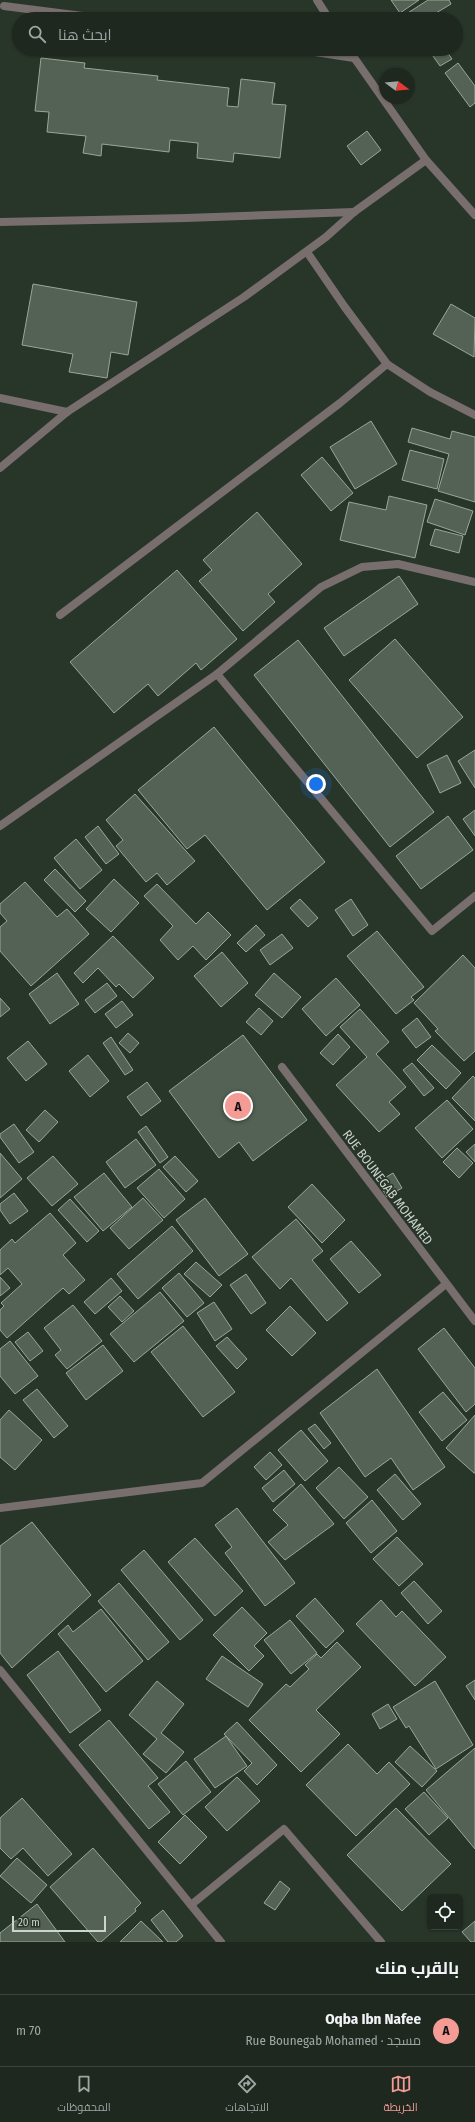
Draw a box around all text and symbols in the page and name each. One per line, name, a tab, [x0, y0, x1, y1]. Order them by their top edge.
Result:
search box	[12, 12, 463, 56]
icon: search	[26, 23, 48, 45]
text: ابحث هنا	[58, 26, 112, 44]
north arrow	[379, 68, 415, 104]
your location	[306, 774, 326, 794]
pin: A	[225, 1091, 251, 1121]
street label: RUE BOUNEGAB MOHAMED	[340, 1127, 436, 1248]
map controls	[427, 1894, 463, 1930]
button: locate	[427, 1894, 463, 1930]
scale bar	[12, 1914, 106, 1933]
text: 20 m	[18, 1916, 40, 1929]
text: بالقرب منك	[375, 1958, 459, 1979]
text: Oqba Ibn Nafee	[325, 2010, 421, 2028]
text: 70 m	[16, 2023, 41, 2038]
text: A	[442, 2023, 450, 2038]
text: مسجد · Rue Bounegab Mohamed	[246, 2033, 421, 2048]
tab: المحفوظات	[57, 2073, 111, 2117]
tab: الاتجاهات	[225, 2073, 269, 2117]
tab: الخريطة	[383, 2073, 418, 2117]

